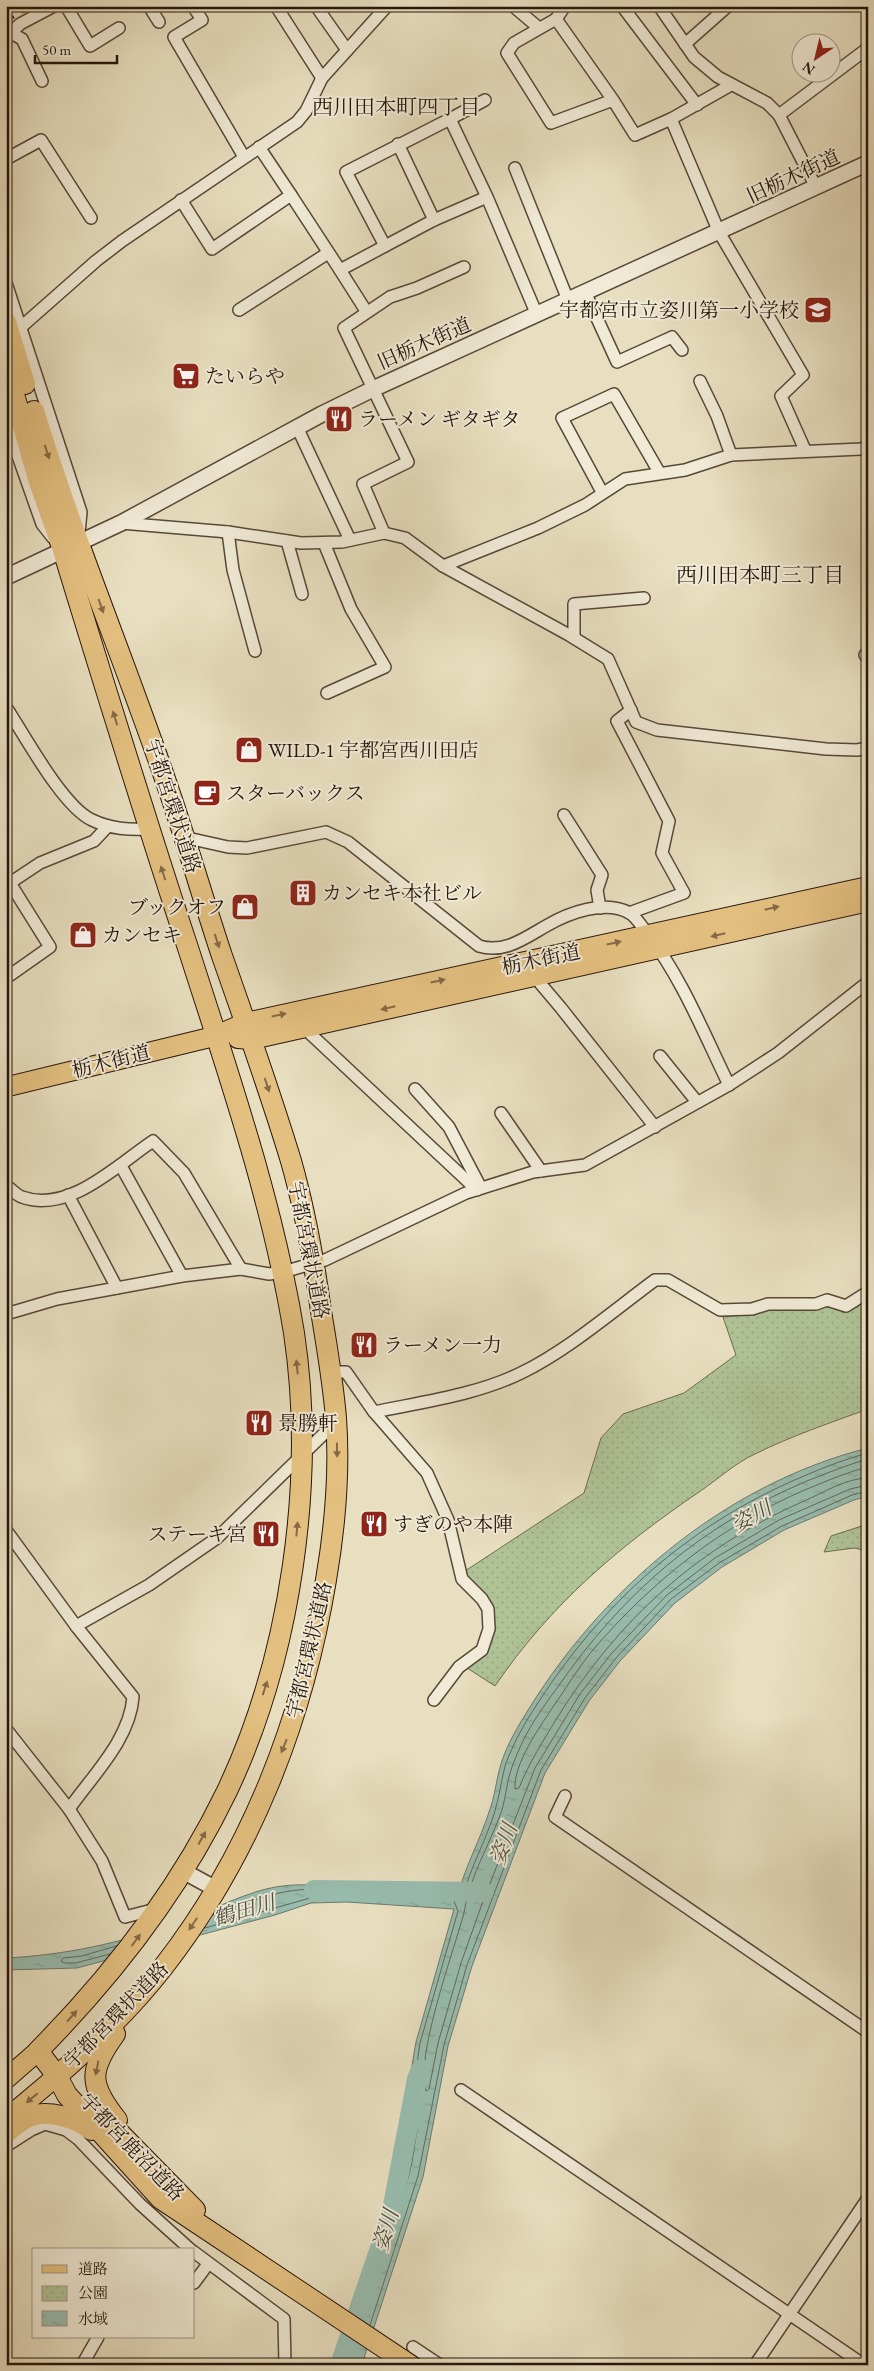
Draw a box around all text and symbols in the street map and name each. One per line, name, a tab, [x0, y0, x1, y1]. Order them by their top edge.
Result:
scale bar	[35, 32, 118, 64]
north arrow	[792, 32, 842, 82]
text: 50 m	[42, 40, 71, 59]
text: N	[798, 58, 818, 79]
district label: 西川田本町四丁目	[312, 93, 480, 120]
street label: 旧栃木街道	[742, 143, 844, 209]
school or university icon: 宇都宮市立姿川第一小学校	[803, 295, 833, 325]
place label: 宇都宮市立姿川第一小学校	[559, 297, 799, 323]
street label: 旧栃木街道	[373, 311, 475, 375]
supermarket icon: たいらや	[171, 361, 201, 391]
place label: たいらや	[205, 363, 285, 389]
restaurant icon: ラーメン ギタギタ	[324, 404, 354, 434]
place label: ラーメン ギタギタ	[358, 406, 521, 432]
one-way arrow	[44, 445, 51, 460]
district label: 西川田本町三丁目	[676, 561, 844, 588]
one-way arrow	[98, 598, 105, 613]
one-way arrow	[110, 710, 118, 725]
street label: 宇都宮環状道路	[139, 735, 207, 877]
shop icon: WILD-1 宇都宮西川田店	[234, 735, 264, 765]
place label: WILD-1 宇都宮西川田店	[268, 737, 479, 763]
cafe icon: スターバックス	[192, 778, 222, 808]
place label: スターバックス	[226, 780, 365, 806]
one-way arrow	[159, 865, 167, 880]
building icon: カンセキ本社ビル	[288, 878, 318, 908]
place label: カンセキ本社ビル	[322, 880, 482, 906]
shop icon: ブックオフ	[230, 892, 260, 922]
place label: ブックオフ	[128, 894, 226, 920]
one-way arrow	[765, 904, 780, 912]
shop icon: カンセキ	[68, 920, 98, 950]
place label: カンセキ	[102, 922, 182, 948]
one-way arrow	[710, 931, 725, 939]
one-way arrow	[214, 934, 222, 949]
street label: 栃木街道	[499, 938, 583, 980]
one-way arrow	[606, 939, 622, 947]
one-way arrow	[430, 977, 445, 985]
one-way arrow	[380, 1005, 396, 1013]
one-way arrow	[271, 1011, 287, 1019]
street label: 栃木街道	[69, 1039, 153, 1083]
one-way arrow	[263, 1078, 271, 1093]
street label: 宇都宮環状道路	[283, 1179, 335, 1321]
restaurant icon: ラーメン一力	[349, 1330, 379, 1360]
place label: ラーメン一力	[383, 1332, 502, 1358]
one-way arrow	[293, 1359, 301, 1375]
restaurant icon: 景勝軒	[244, 1408, 274, 1438]
place label: 景勝軒	[278, 1410, 338, 1436]
one-way arrow	[333, 1442, 341, 1458]
water label: 姿川	[726, 1493, 778, 1538]
restaurant icon: すぎのや本陣	[359, 1509, 389, 1539]
place label: すぎのや本陣	[393, 1511, 513, 1537]
restaurant icon: ステーキ宮	[251, 1519, 281, 1549]
place label: ステーキ宮	[147, 1521, 247, 1547]
one-way arrow	[293, 1521, 301, 1537]
street label: 宇都宮環状道路	[281, 1579, 337, 1721]
one-way arrow	[262, 1681, 269, 1696]
one-way arrow	[280, 1739, 288, 1754]
water label: 姿川	[483, 1818, 524, 1868]
one-way arrow	[198, 1831, 207, 1844]
water label: 鶴田川	[210, 1888, 280, 1932]
one-way arrow	[188, 1918, 198, 1931]
one-way arrow	[131, 1933, 141, 1947]
street label: 宇都宮環状道路	[58, 1956, 174, 2074]
one-way arrow	[66, 2010, 77, 2023]
one-way arrow	[92, 2060, 100, 2076]
street label: 宇都宮鹿沼道路	[74, 2088, 190, 2206]
one-way arrow	[26, 2092, 38, 2103]
water label: 姿川	[366, 2204, 405, 2254]
legend	[32, 2248, 195, 2338]
text: 道路	[78, 2259, 108, 2278]
text: 公園	[78, 2283, 108, 2302]
text: 水域	[78, 2309, 108, 2328]

